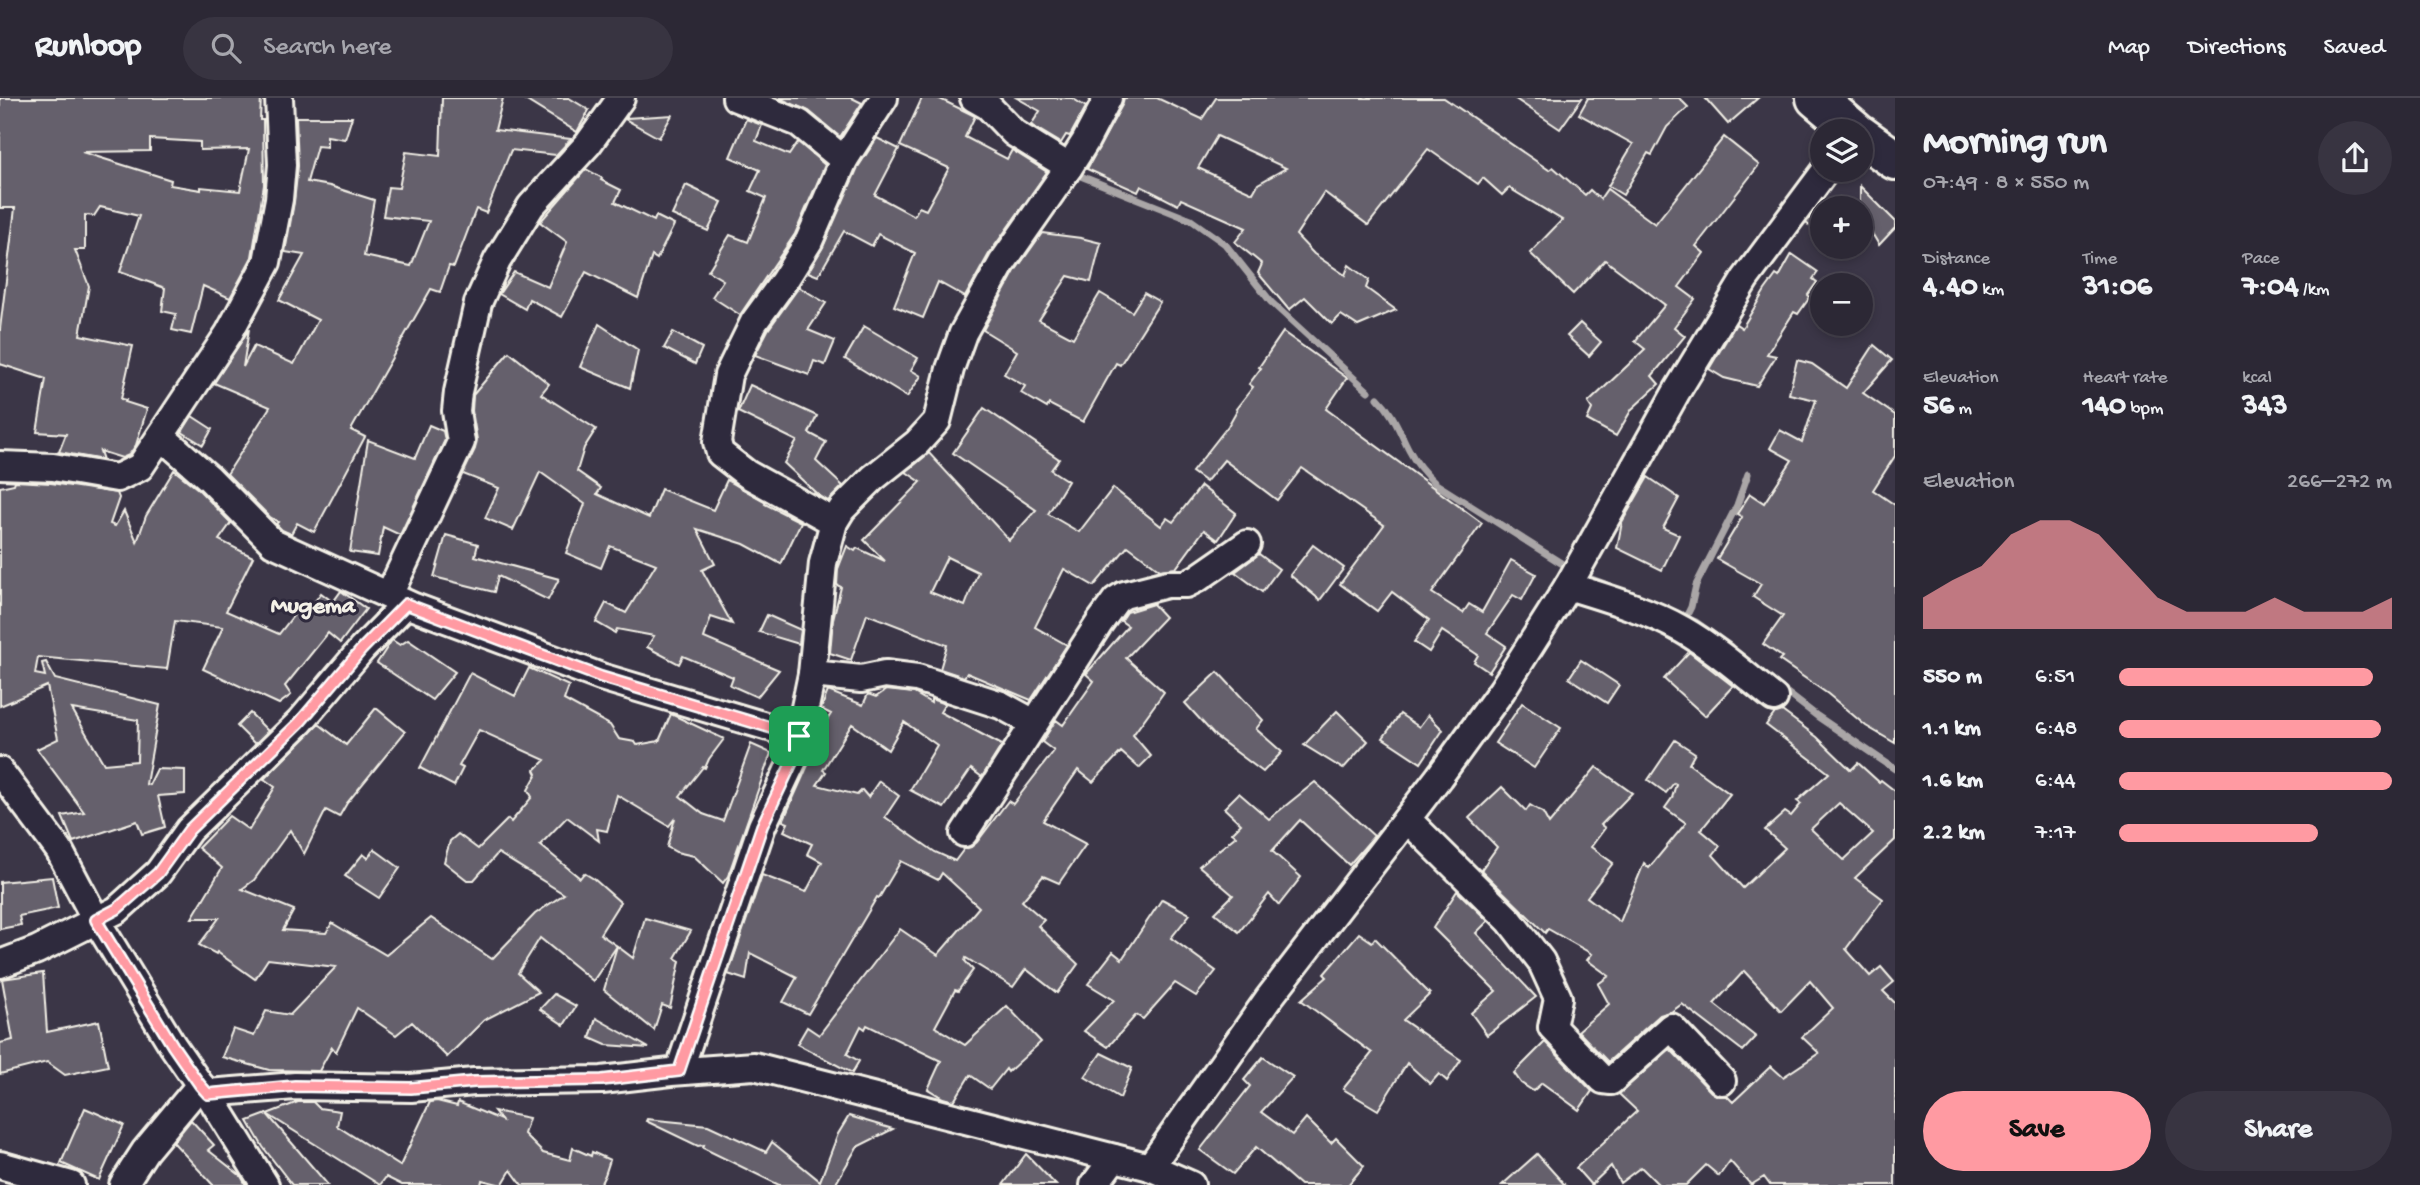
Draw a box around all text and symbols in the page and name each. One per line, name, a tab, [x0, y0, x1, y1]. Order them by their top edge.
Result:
search box	[183, 17, 673, 80]
text: Runloop	[35, 29, 141, 67]
icon: search	[207, 29, 245, 67]
text: Search here	[263, 33, 391, 64]
text: Map	[2108, 34, 2150, 63]
text: Directions	[2188, 34, 2286, 63]
text: Saved	[2324, 34, 2385, 63]
map controls	[1810, 119, 1873, 336]
button: layers	[1810, 119, 1873, 182]
button: share	[2318, 121, 2392, 195]
text: Morning run	[1923, 122, 2107, 166]
text: 07:49 · 8 × 550 m	[1923, 170, 2089, 197]
button: +	[1810, 196, 1873, 259]
text: Distance	[1923, 248, 1990, 271]
text: Time	[2083, 248, 2117, 271]
text: Pace	[2242, 248, 2280, 271]
text: 4.40	[1923, 271, 1978, 306]
text: 31:06	[2083, 271, 2152, 306]
text: 7:04	[2242, 271, 2299, 306]
button: −	[1810, 273, 1873, 336]
text: km	[1978, 279, 2004, 302]
text: /km	[2299, 279, 2330, 302]
text: Elevation	[1923, 367, 1999, 390]
text: Heart rate	[2083, 367, 2168, 390]
text: kcal	[2242, 367, 2272, 390]
text: 56	[1923, 390, 1954, 425]
text: 140	[2083, 390, 2126, 425]
text: 343	[2242, 390, 2288, 425]
text: m	[1954, 398, 1972, 421]
text: bpm	[2126, 398, 2163, 421]
text: Elevation	[1923, 469, 2014, 496]
text: 266–272 m	[2287, 469, 2392, 496]
district label: Mugema	[271, 593, 357, 622]
text: 550 m	[1923, 664, 1982, 691]
text: 6:51	[2035, 664, 2075, 691]
pin	[769, 706, 829, 766]
text: 1.1 km	[1923, 716, 1981, 743]
text: 6:48	[2035, 716, 2077, 743]
icon: arrive	[780, 717, 818, 755]
text: 1.6 km	[1923, 768, 1983, 795]
text: 6:44	[2035, 768, 2076, 795]
text: 2.2 km	[1923, 820, 1985, 847]
text: 7:17	[2035, 820, 2075, 847]
button: Save	[1923, 1091, 2151, 1171]
button: Share	[2165, 1091, 2392, 1171]

